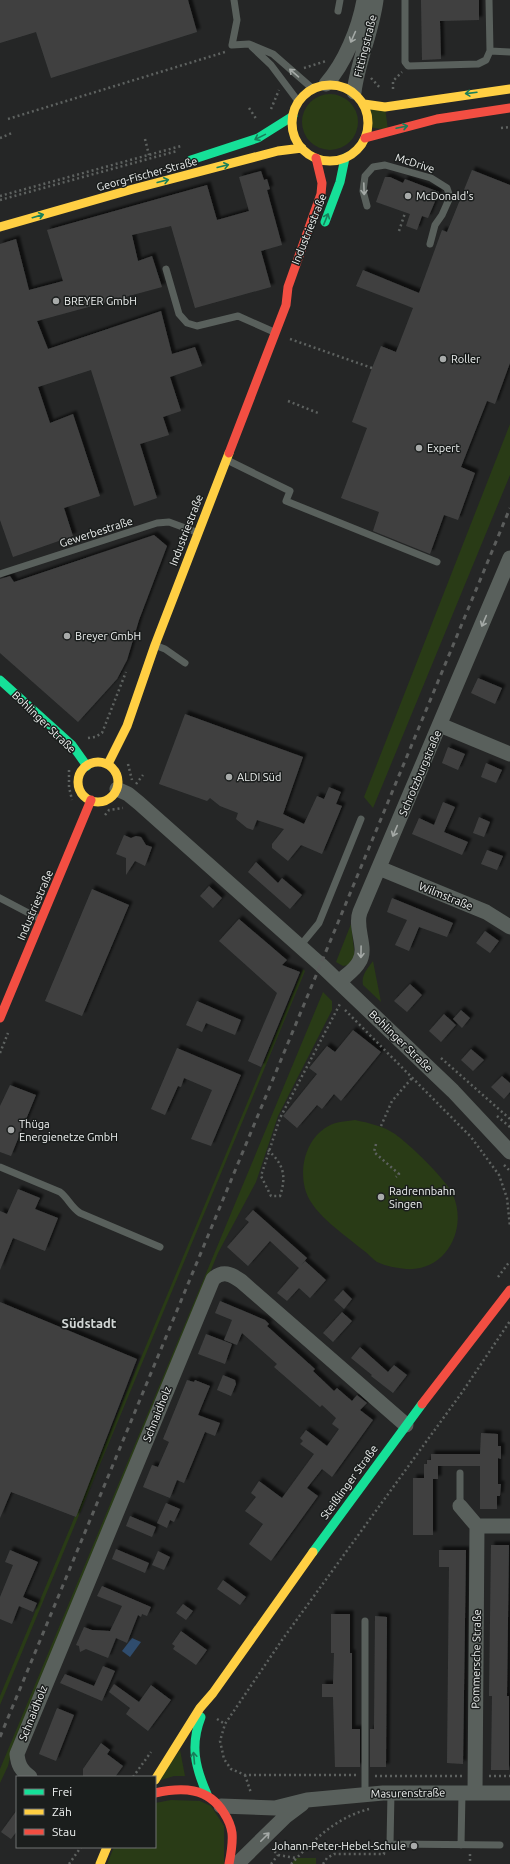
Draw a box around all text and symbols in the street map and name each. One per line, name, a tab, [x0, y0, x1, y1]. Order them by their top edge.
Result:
street label: Fittingstraße	[351, 13, 379, 79]
one-way arrow	[349, 31, 356, 43]
one-way arrow	[289, 69, 300, 78]
one-way arrow	[465, 89, 478, 97]
one-way arrow	[396, 122, 409, 130]
one-way arrow	[254, 133, 266, 141]
street label: McDrive	[394, 151, 436, 175]
street label: Georg-Fischer-Straße	[95, 155, 199, 193]
one-way arrow	[216, 162, 229, 169]
one-way arrow	[156, 177, 169, 185]
one-way arrow	[360, 182, 368, 195]
place label: McDonald's	[416, 190, 474, 202]
marker: McDonald's	[403, 191, 413, 201]
street label: Industriestraße	[289, 192, 329, 266]
one-way arrow	[31, 212, 44, 219]
one-way arrow	[323, 214, 331, 226]
place label: BREYER GmbH	[64, 295, 137, 307]
marker: BREYER GmbH	[51, 296, 61, 306]
place label: Roller	[451, 353, 481, 365]
marker: Roller	[438, 354, 448, 364]
place label: Expert	[427, 442, 461, 454]
marker: Expert	[414, 443, 424, 453]
street label: Industriestraße	[167, 493, 205, 567]
street label: Gewerbestraße	[58, 515, 134, 549]
one-way arrow	[479, 614, 487, 626]
place label: Breyer GmbH	[75, 630, 141, 642]
marker: Breyer GmbH	[62, 631, 72, 641]
street label: Bohlinger Straße	[10, 689, 78, 755]
street label: Schrotzburgstraße	[397, 728, 443, 818]
place label: ALDI Süd	[237, 771, 281, 783]
marker: ALDI Süd	[224, 772, 234, 782]
one-way arrow	[391, 824, 398, 836]
street label: Industriestraße	[15, 868, 55, 942]
street label: Wilmstraße	[417, 880, 475, 912]
one-way arrow	[357, 946, 365, 959]
street label: Bohlinger Straße	[367, 1008, 435, 1074]
place label: Thüga Energienetze GmbH	[19, 1118, 118, 1143]
marker: Thüga Energienetze GmbH	[6, 1125, 16, 1135]
place label: Radrennbahn Singen	[389, 1185, 455, 1210]
marker: Radrennbahn Singen	[376, 1192, 386, 1202]
district label: Südstadt	[62, 1316, 117, 1330]
street label: Schnaidholz	[140, 1384, 174, 1444]
street label: Steißlinger Straße	[318, 1442, 380, 1522]
street label: Pommersche Straße	[469, 1609, 483, 1709]
street label: Schnaidholz	[16, 1683, 50, 1743]
one-way arrow	[191, 1752, 198, 1765]
legend	[16, 1776, 156, 1848]
text: Frei	[52, 1785, 72, 1798]
street label: Masurenstraße	[371, 1786, 445, 1800]
text: Zäh	[52, 1805, 72, 1818]
text: Stau	[52, 1825, 76, 1838]
one-way arrow	[260, 1832, 270, 1842]
place label: Johann-Peter-Hebel-Schule	[272, 1840, 406, 1852]
marker: Johann-Peter-Hebel-Schule	[409, 1841, 419, 1851]

